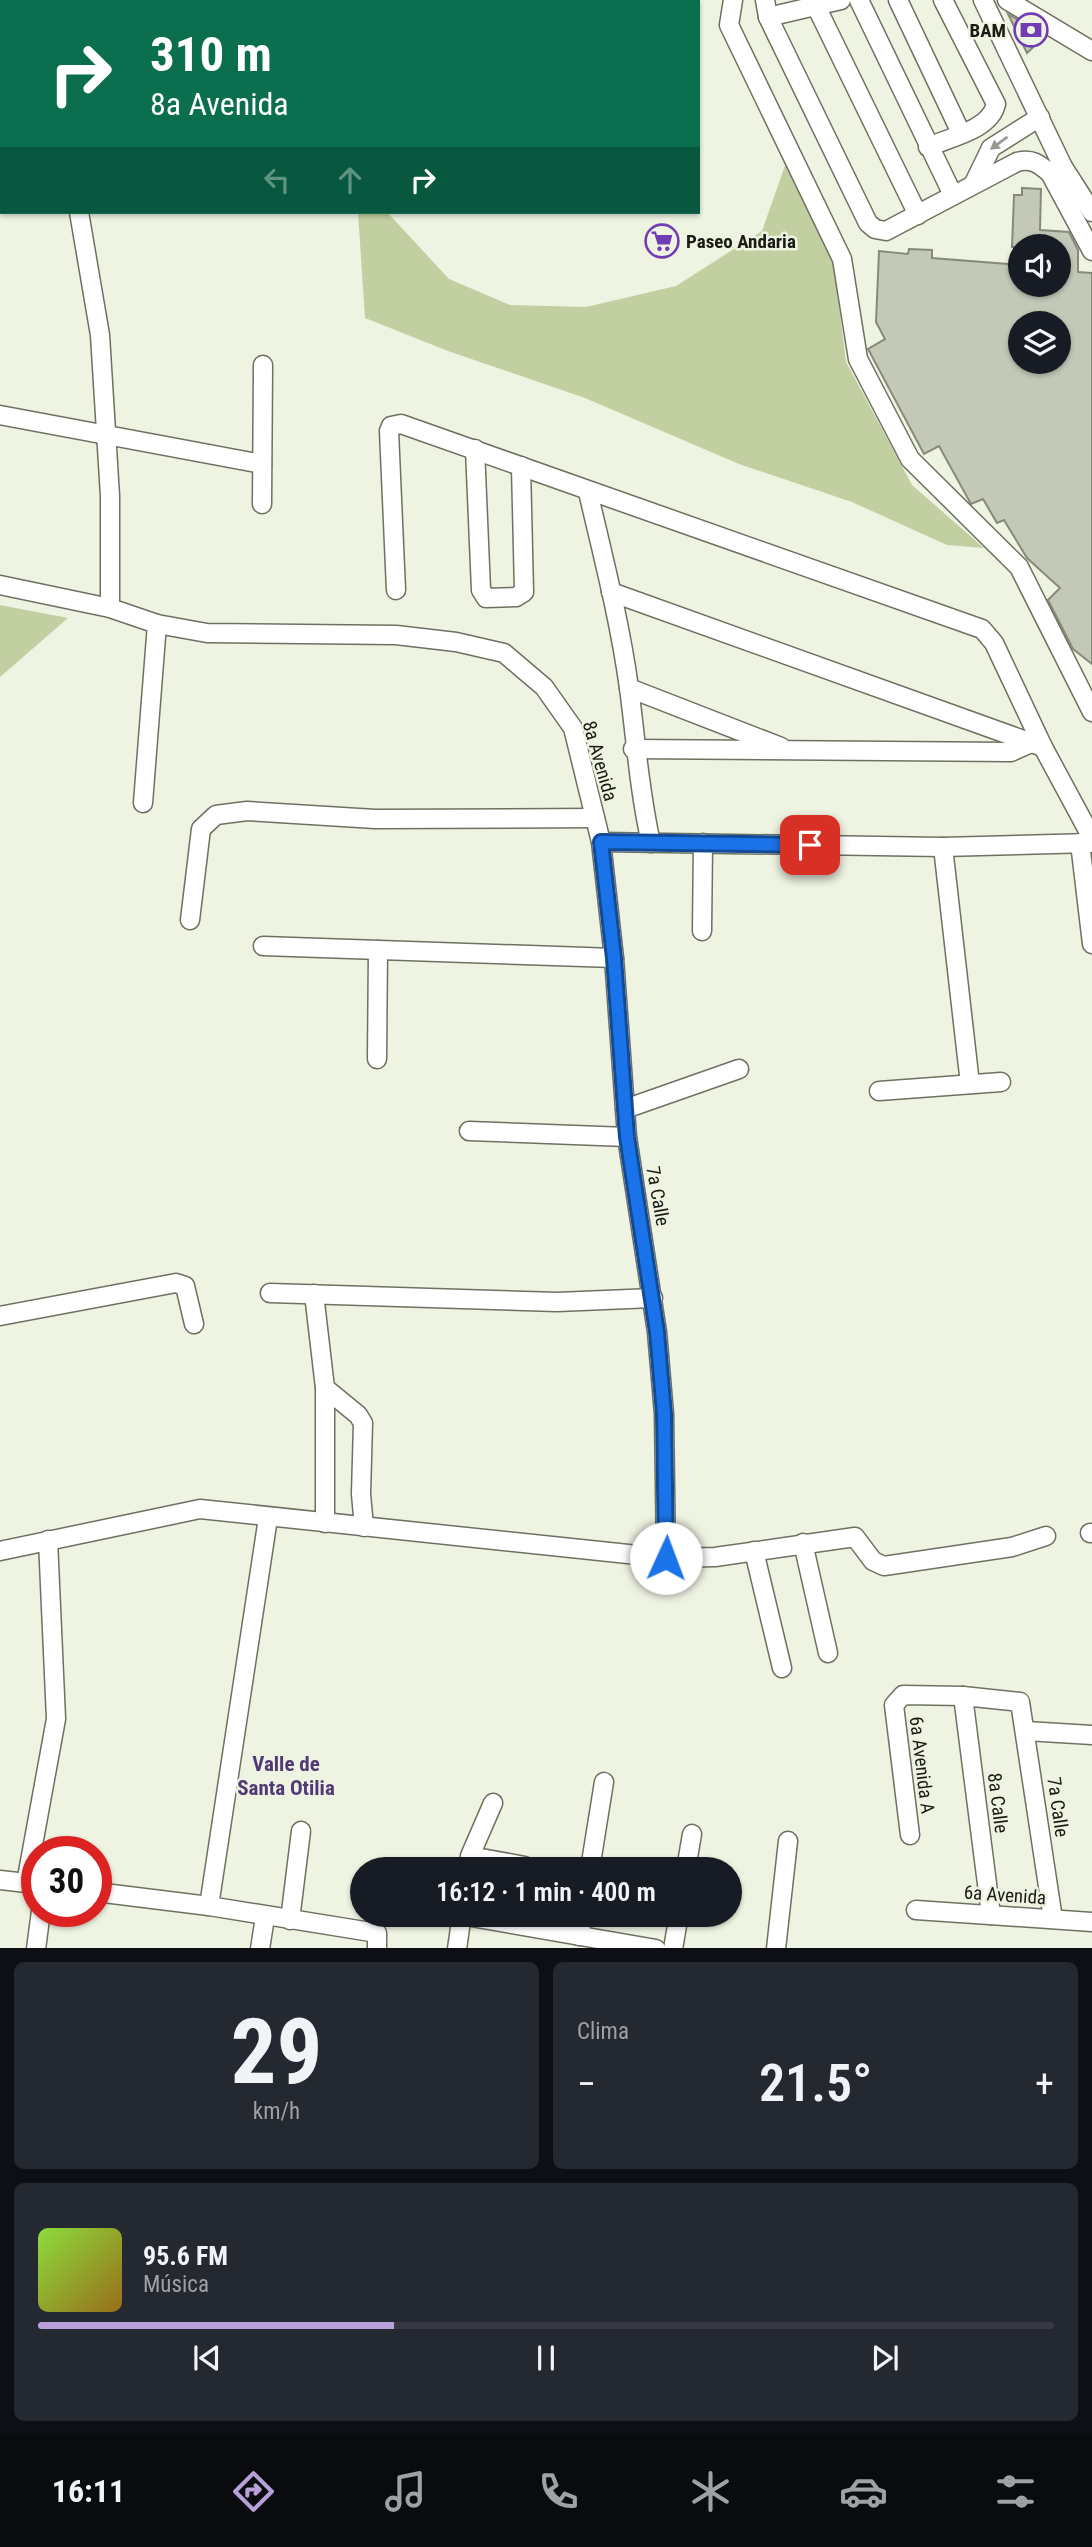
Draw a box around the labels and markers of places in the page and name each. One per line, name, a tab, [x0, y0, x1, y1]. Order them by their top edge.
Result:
bank icon: BAM	[1012, 11, 1050, 49]
place label: BAM	[970, 19, 1006, 42]
supermarket icon: Paseo Andaria	[643, 222, 681, 260]
place label: Paseo Andaria	[686, 230, 796, 253]
pin	[780, 815, 840, 875]

